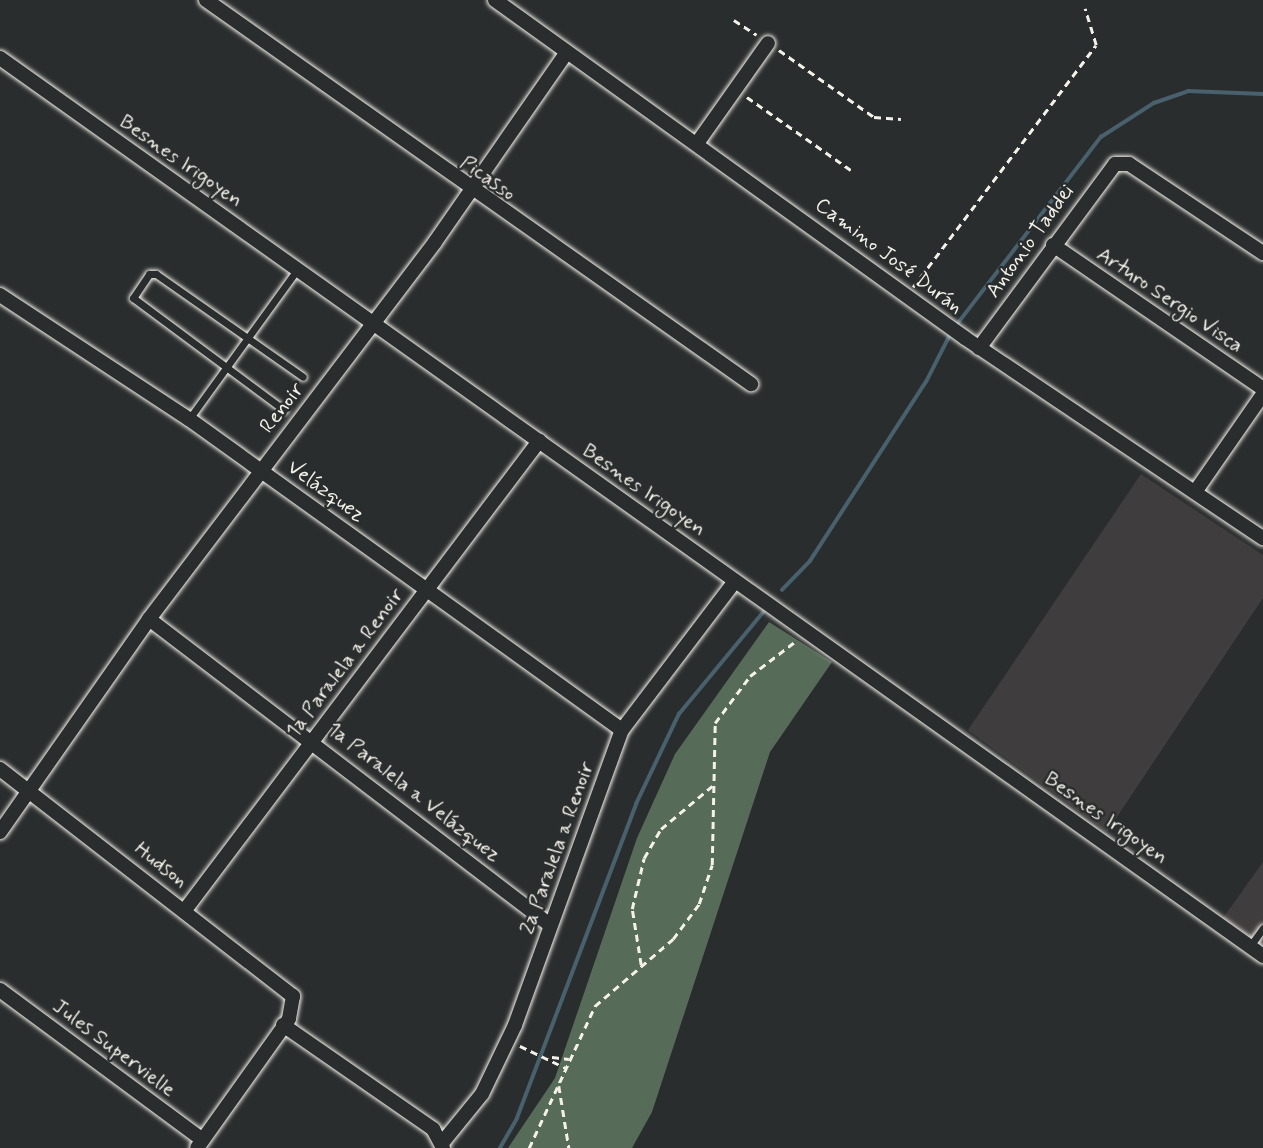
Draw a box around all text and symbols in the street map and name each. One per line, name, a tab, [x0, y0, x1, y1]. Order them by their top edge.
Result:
street label: Besnes Irigoyen	[114, 109, 248, 213]
street label: Picasso	[455, 150, 521, 206]
street label: Antonio Taddei	[981, 180, 1079, 302]
street label: Camino José Durán	[810, 192, 968, 320]
street label: Arturo Sergio Visca	[1092, 242, 1248, 358]
street label: Renoir	[254, 378, 310, 438]
street label: Besnes Irigoyen	[577, 438, 711, 542]
street label: Velázquez	[282, 454, 370, 528]
street label: 1a Paralela a Renoir	[282, 585, 408, 741]
street label: 1a Paralela a Velázquez	[324, 718, 504, 866]
street label: 2a Paralela a Renoir	[515, 760, 599, 936]
street label: Besnes Irigoyen	[1039, 766, 1173, 870]
street label: Hudson	[129, 836, 193, 894]
street label: Jules Supervielle	[49, 994, 179, 1102]

